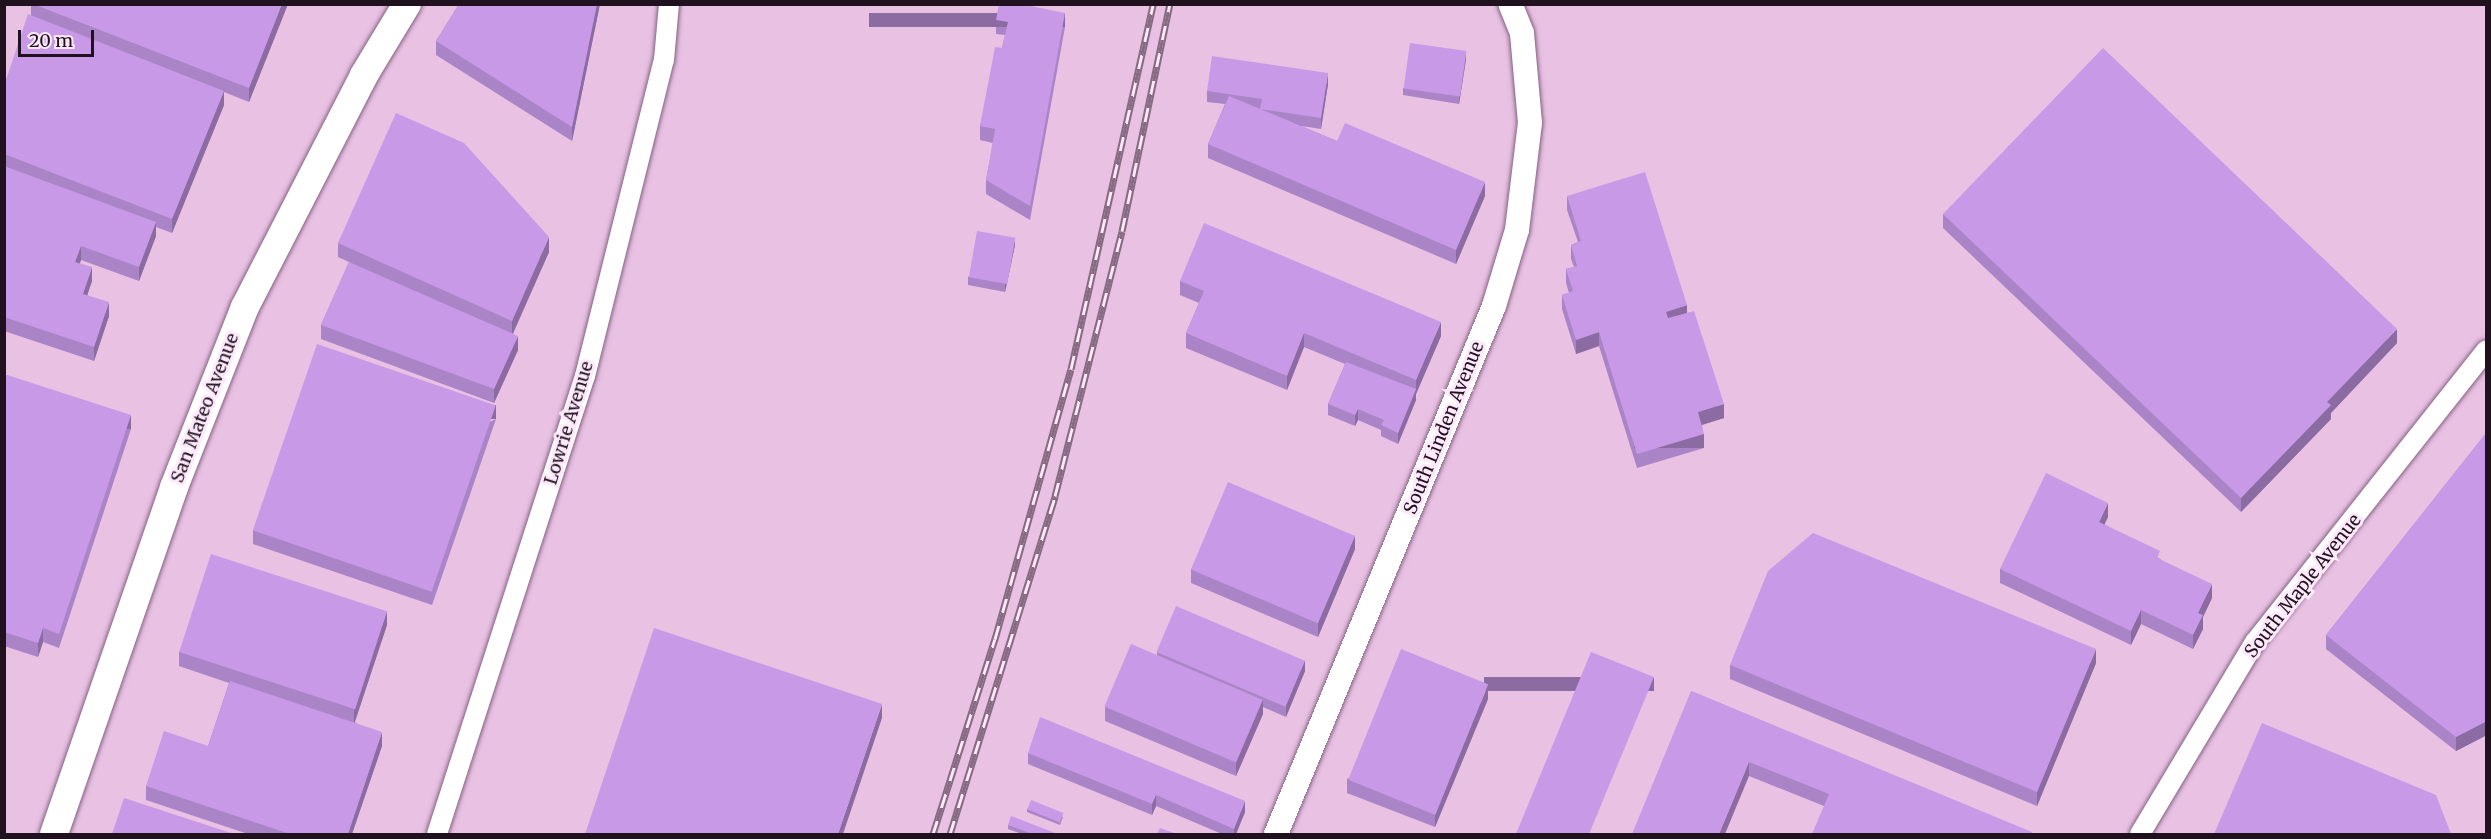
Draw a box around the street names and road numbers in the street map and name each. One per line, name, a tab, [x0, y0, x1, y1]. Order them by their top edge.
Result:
street label: San Mateo Avenue	[167, 330, 243, 486]
street label: South Linden Avenue	[1400, 339, 1488, 517]
street label: Lowrie Avenue	[540, 359, 598, 487]
street label: South Maple Avenue	[2240, 510, 2366, 662]

